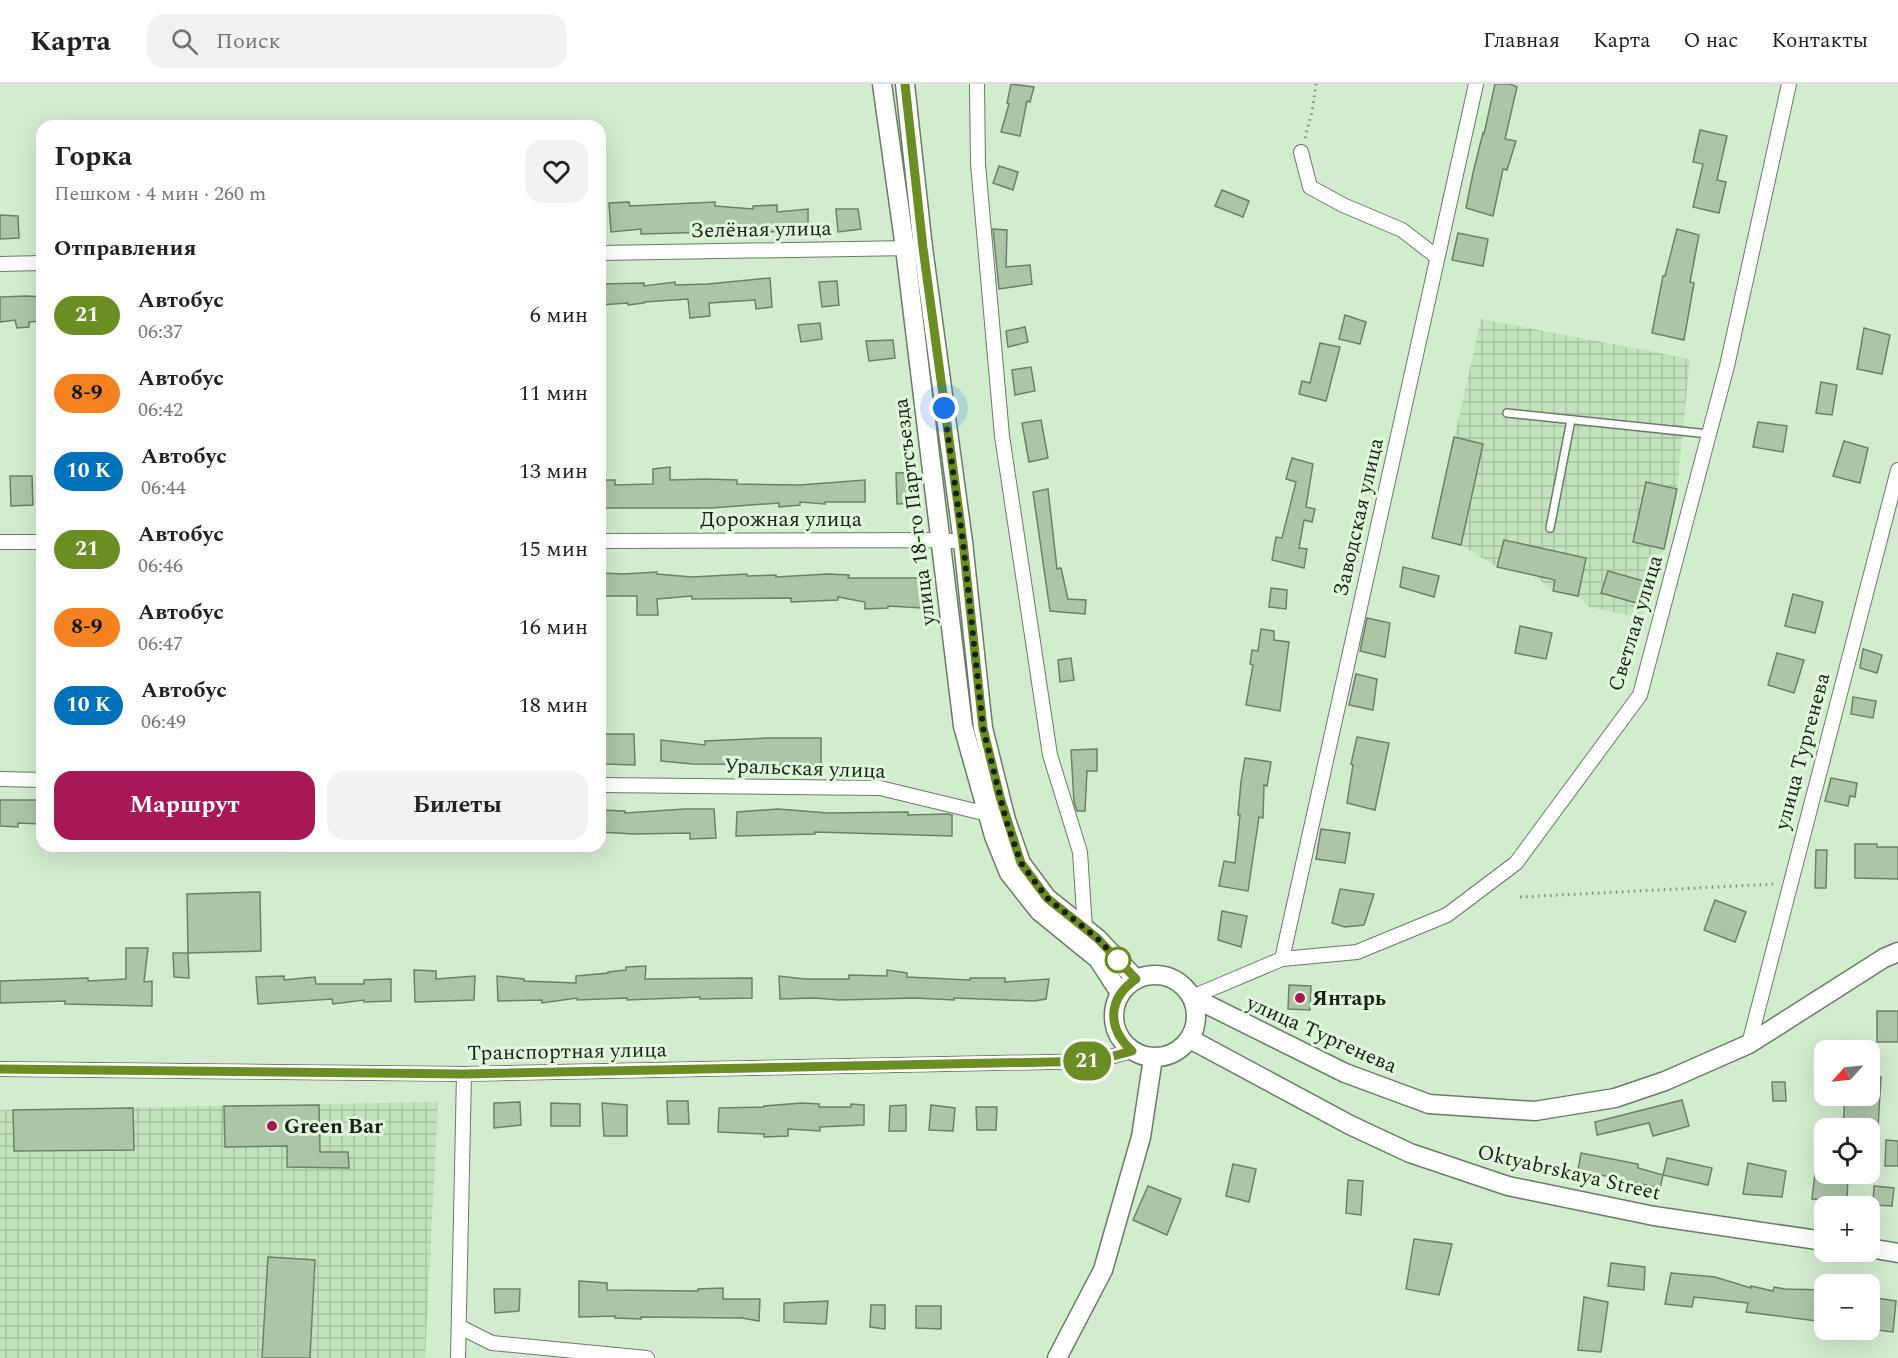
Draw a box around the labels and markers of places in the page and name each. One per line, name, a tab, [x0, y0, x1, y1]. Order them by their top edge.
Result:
unlabelled marker	[1105, 947, 1131, 973]
place label: Янтарь	[1312, 983, 1386, 1015]
marker: Янтарь	[1293, 991, 1307, 1005]
place label: Green Bar	[284, 1111, 383, 1143]
marker: Green Bar	[265, 1119, 279, 1133]

